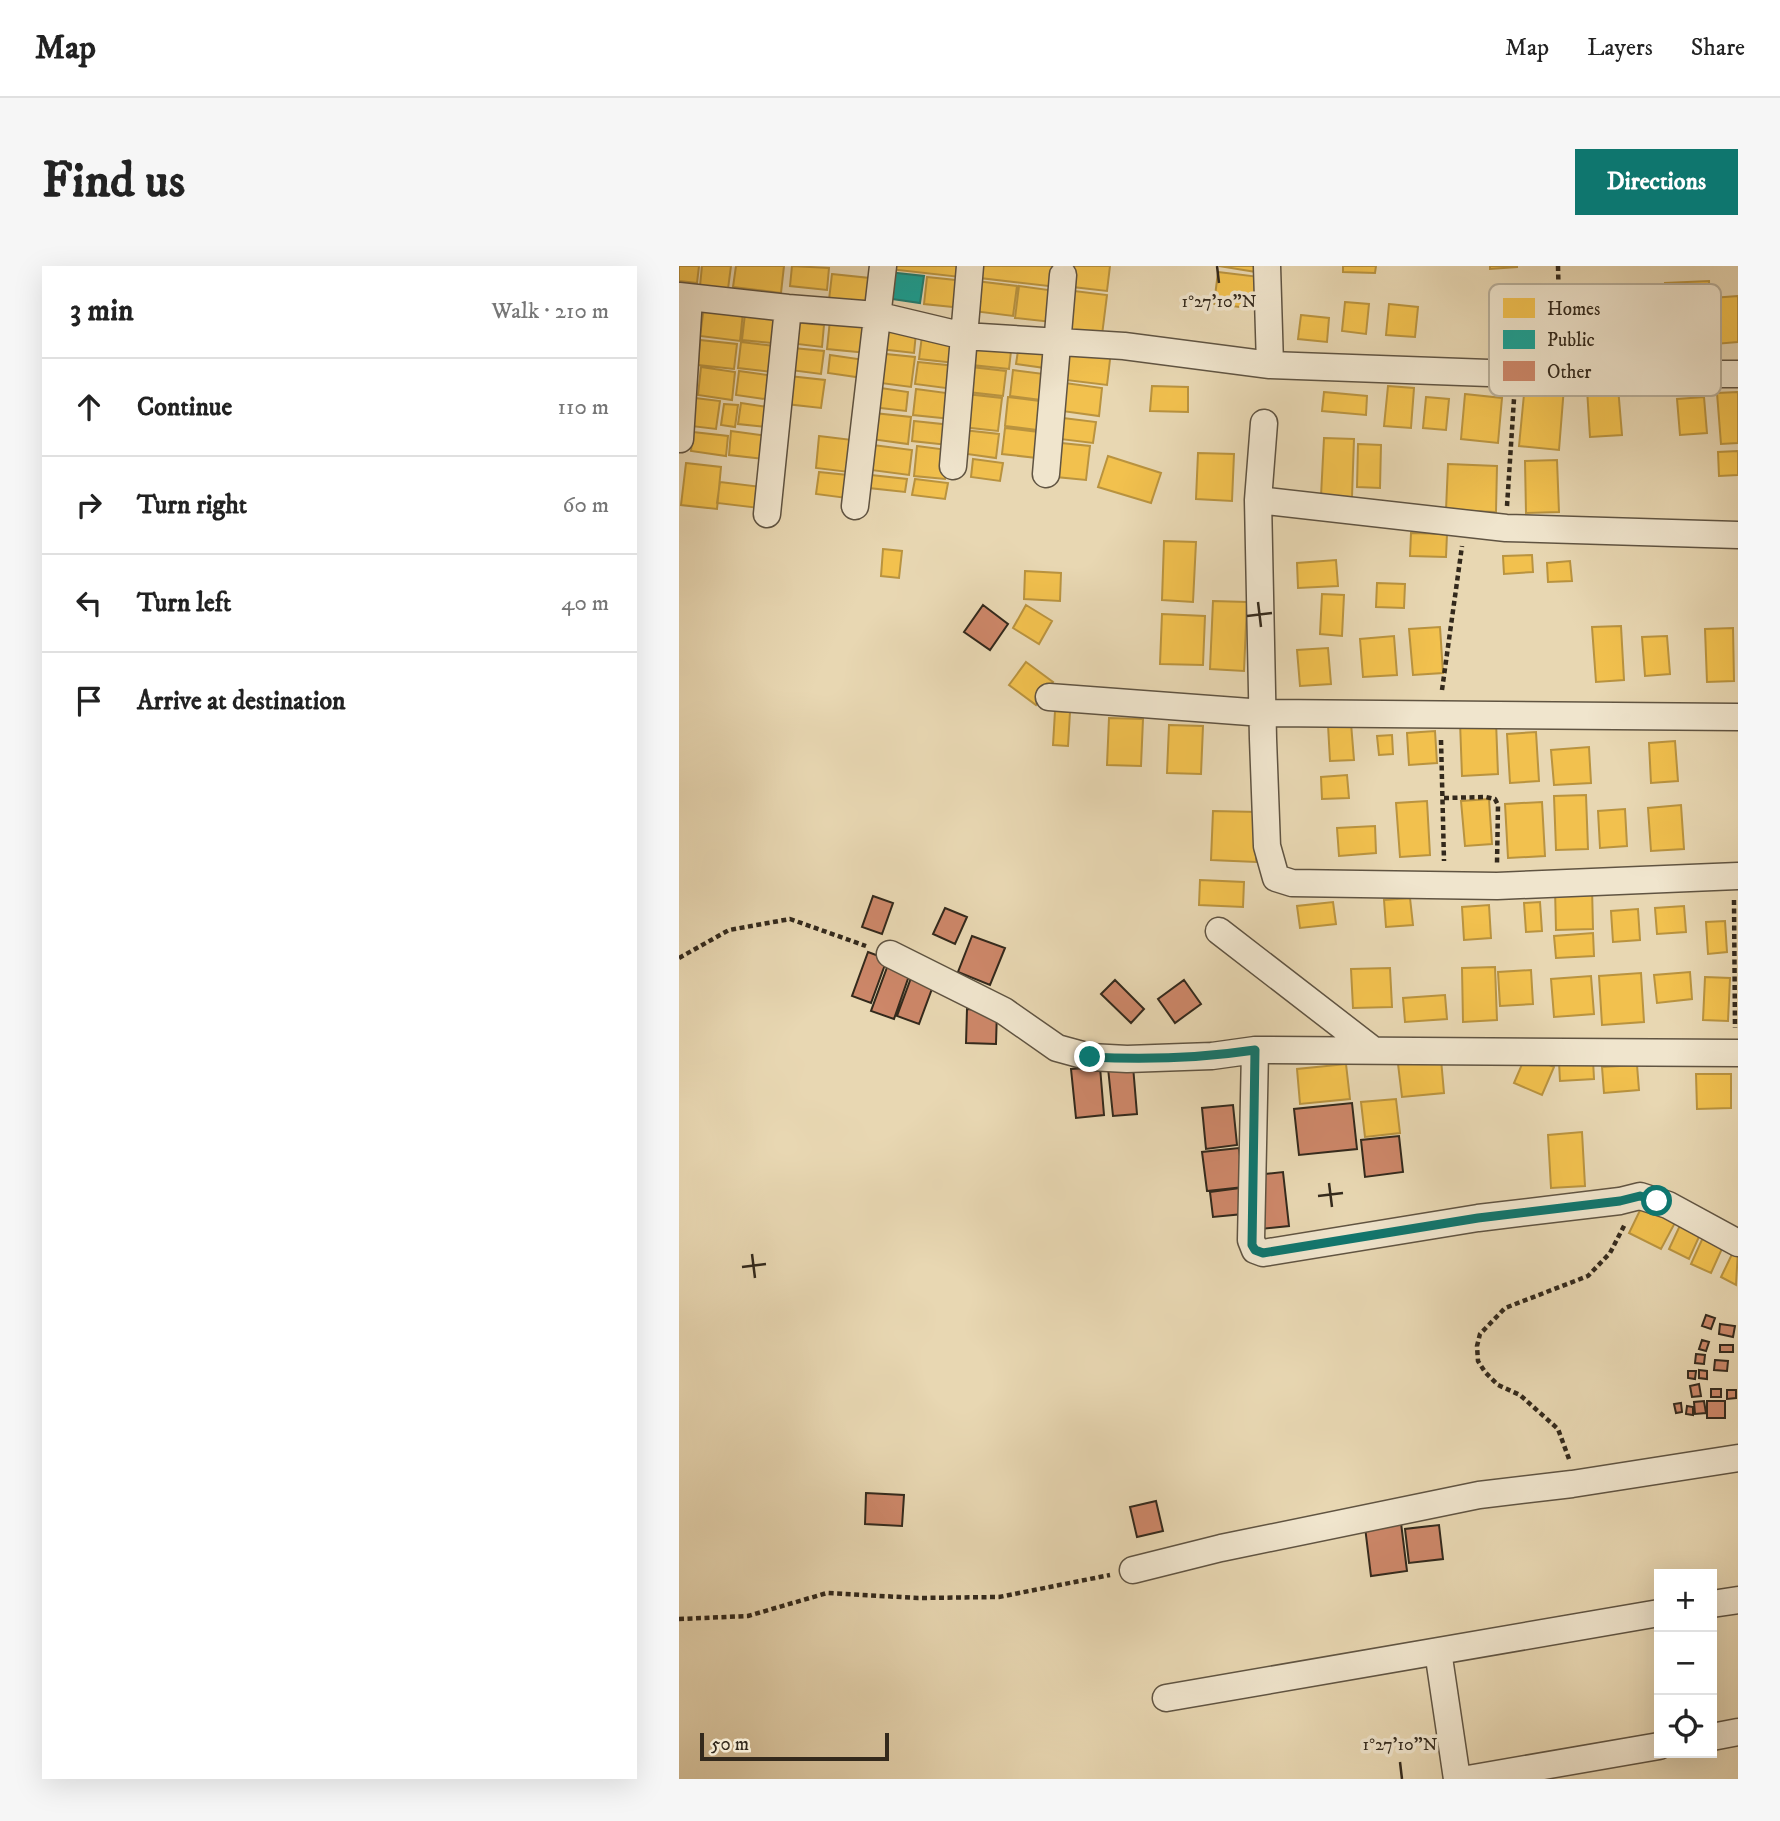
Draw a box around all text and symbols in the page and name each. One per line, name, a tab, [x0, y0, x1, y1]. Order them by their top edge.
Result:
text: Map	[35, 28, 96, 69]
text: Map	[1505, 33, 1549, 63]
text: Layers	[1587, 33, 1653, 63]
text: Share	[1691, 33, 1745, 63]
button: Directions	[1575, 149, 1738, 215]
text: Find us	[42, 151, 185, 213]
legend	[1489, 284, 1721, 396]
text: 1°27'10"N	[1182, 291, 1257, 313]
text: 3 min	[70, 293, 134, 330]
text: Walk · 210 m	[492, 297, 609, 326]
text: Homes	[1547, 298, 1600, 321]
text: Public	[1547, 329, 1595, 352]
text: Other	[1547, 361, 1591, 384]
icon: ahead	[70, 388, 108, 426]
text: Continue	[137, 391, 232, 424]
text: 110 m	[558, 393, 609, 422]
icon: right	[70, 486, 108, 524]
text: Turn right	[137, 489, 247, 522]
text: 60 m	[562, 491, 609, 520]
icon: left	[70, 584, 108, 622]
text: Turn left	[137, 587, 231, 620]
text: 40 m	[561, 589, 609, 618]
icon: arrive	[70, 682, 108, 720]
text: Arrive at destination	[137, 685, 346, 718]
route end	[1074, 1041, 1105, 1072]
route start	[1641, 1185, 1672, 1216]
map controls	[1654, 1569, 1717, 1758]
button: +	[1654, 1569, 1717, 1632]
button: −	[1654, 1632, 1717, 1695]
button: locate	[1654, 1695, 1717, 1758]
scale bar	[700, 1730, 889, 1762]
text: 50 m	[711, 1733, 749, 1756]
text: 1°27'10"N	[1363, 1734, 1438, 1756]

